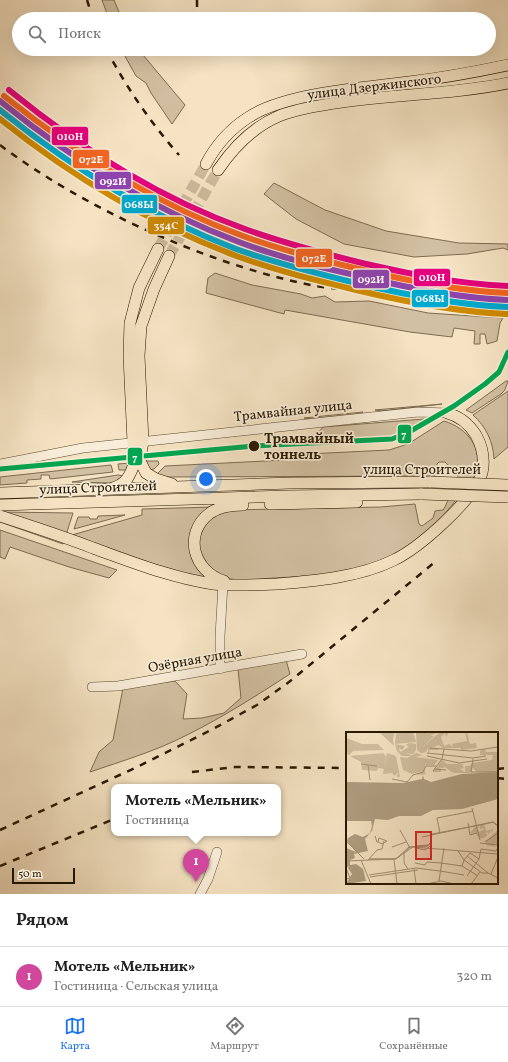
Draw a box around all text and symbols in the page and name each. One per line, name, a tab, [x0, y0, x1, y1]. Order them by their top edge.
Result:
search box	[12, 12, 496, 56]
icon: search	[26, 23, 48, 45]
text: Поиск	[58, 24, 101, 45]
street label: улица Дзержинского	[306, 70, 442, 105]
line badge: 010Н	[51, 126, 89, 146]
text: 010Н	[57, 130, 84, 145]
line badge: 072Е	[72, 149, 110, 169]
text: 072Е	[79, 153, 103, 168]
line badge: 092И	[94, 171, 132, 190]
text: 092И	[99, 175, 127, 190]
line badge: 068Ы	[121, 194, 158, 214]
text: 068Ы	[124, 198, 154, 213]
line badge: 354С	[147, 216, 185, 235]
text: 354С	[154, 219, 178, 234]
line badge: 072Е	[295, 248, 333, 268]
text: 072Е	[302, 252, 326, 267]
line badge: 010Н	[413, 268, 451, 287]
line badge: 092И	[352, 269, 390, 289]
text: 010Н	[419, 271, 446, 286]
text: 092И	[357, 273, 385, 288]
line badge: 068Ы	[411, 289, 449, 308]
text: 068Ы	[415, 292, 445, 307]
street label: Трамвайная улица	[233, 396, 353, 427]
line badge: 7	[397, 424, 412, 444]
text: 7	[401, 428, 407, 443]
place label: Трамвайный тоннель	[264, 430, 354, 465]
marker: Трамвайный тоннель	[247, 439, 261, 453]
line badge: 7	[127, 447, 143, 466]
text: 7	[132, 451, 138, 466]
street label: улица Строителей	[363, 461, 481, 480]
your location	[196, 469, 216, 489]
street label: улица Строителей	[39, 477, 158, 500]
street label: Озёрная улица	[147, 643, 244, 678]
inset map	[346, 732, 498, 884]
popup	[111, 784, 281, 836]
text: Мотель «Мельник»	[125, 791, 267, 812]
text: Гостиница	[125, 812, 189, 830]
pin: 1	[183, 849, 209, 882]
scale bar	[12, 866, 75, 885]
text: 50 m	[18, 867, 42, 882]
text: Рядом	[16, 909, 69, 932]
text: Мотель «Мельник»	[54, 957, 196, 978]
text: 1	[26, 968, 32, 986]
text: 320 m	[457, 968, 492, 986]
text: Гостиница · Сельская улица	[54, 978, 218, 996]
tab: Карта	[60, 1015, 90, 1054]
tab: Маршрут	[210, 1015, 259, 1054]
tab: Сохранённые	[379, 1015, 448, 1054]

